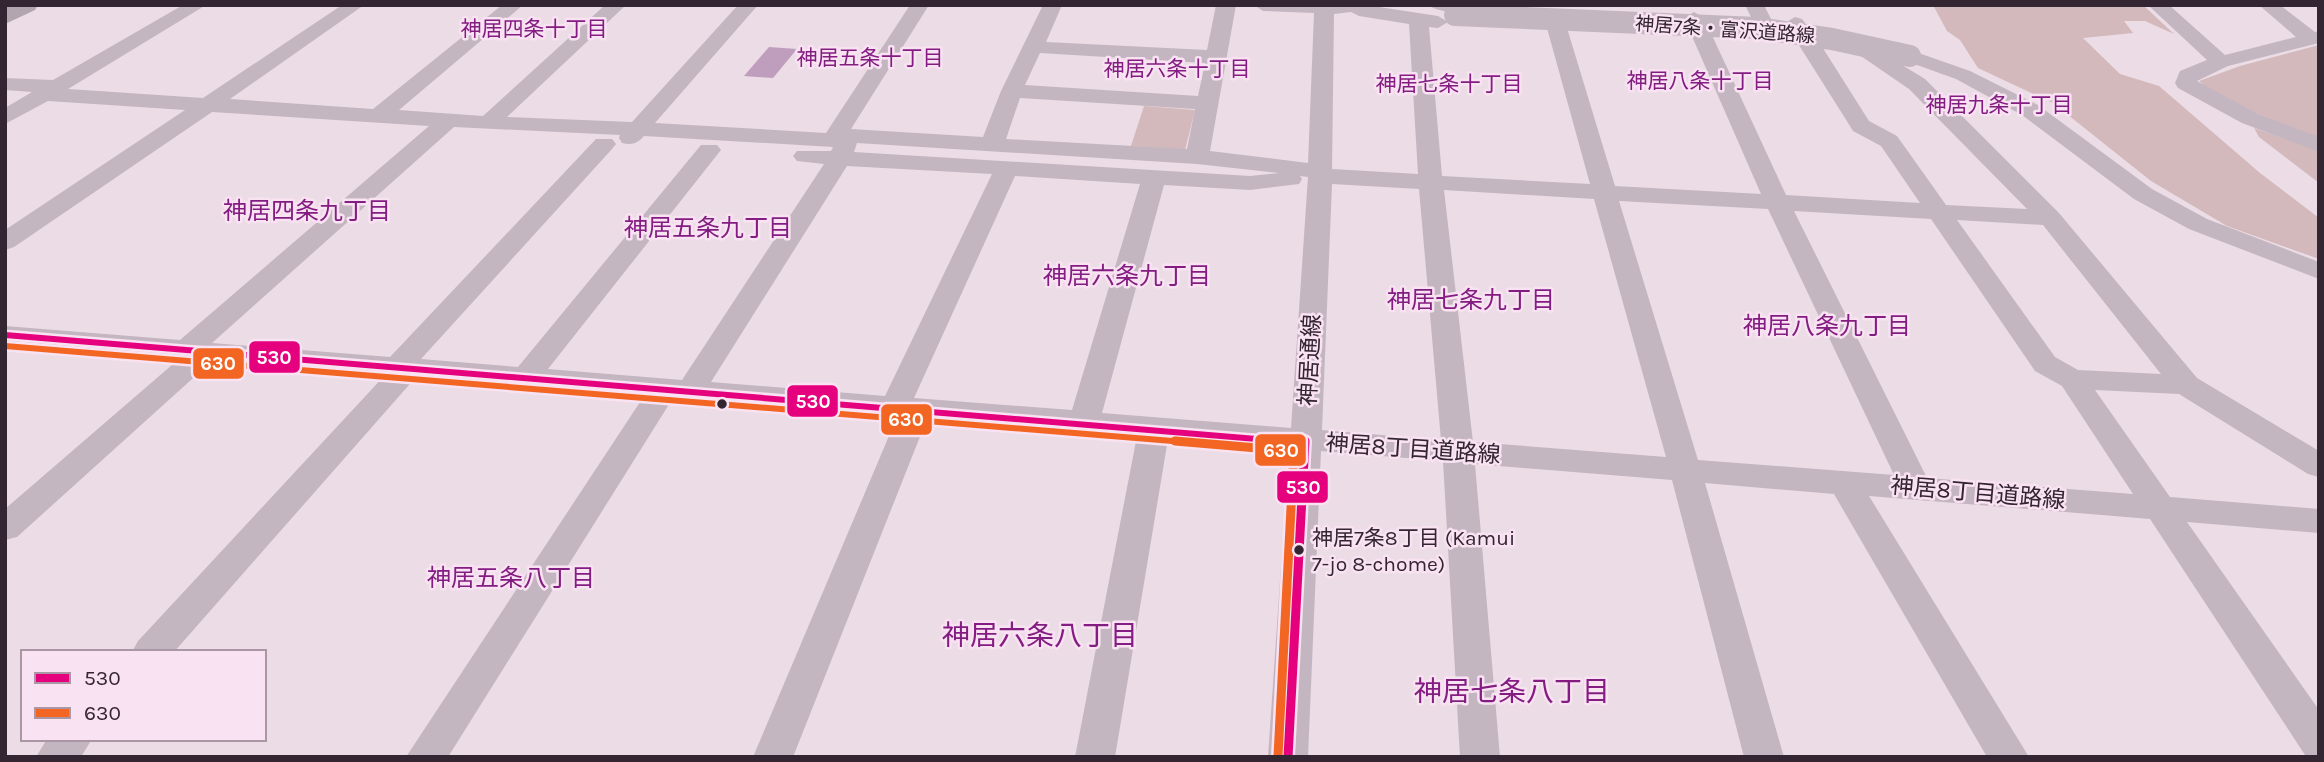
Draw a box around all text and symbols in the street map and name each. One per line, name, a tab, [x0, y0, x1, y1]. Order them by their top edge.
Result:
street label: 神居7条・富沢道路線	[1634, 13, 1816, 47]
district label: 神居四条十丁目	[461, 17, 608, 41]
district label: 神居五条十丁目	[797, 46, 944, 70]
district label: 神居六条十丁目	[1104, 57, 1251, 81]
district label: 神居八条十丁目	[1627, 69, 1774, 93]
district label: 神居七条十丁目	[1376, 72, 1523, 96]
district label: 神居九条十丁目	[1926, 93, 2073, 117]
district label: 神居四条九丁目	[223, 197, 391, 225]
district label: 神居五条九丁目	[624, 214, 792, 242]
district label: 神居六条九丁目	[1043, 262, 1211, 290]
district label: 神居七条九丁目	[1387, 286, 1555, 314]
district label: 神居八条九丁目	[1743, 312, 1911, 340]
street label: 神居通線	[1294, 313, 1326, 407]
line badge: 530	[248, 340, 301, 374]
line badge: 630	[192, 347, 245, 380]
text: 530	[257, 347, 291, 369]
text: 630	[200, 353, 236, 375]
line badge: 530	[786, 384, 839, 418]
text: 530	[796, 391, 830, 413]
unlabelled marker	[715, 397, 729, 411]
line badge: 630	[880, 403, 933, 436]
text: 630	[888, 409, 924, 431]
street label: 神居8丁目道路線	[1325, 429, 1501, 469]
line badge: 630	[1254, 433, 1307, 467]
text: 630	[1263, 440, 1299, 462]
line badge: 530	[1276, 470, 1329, 504]
street label: 神居8丁目道路線	[1890, 472, 2066, 514]
text: 530	[1286, 477, 1320, 499]
place label: 神居7条8丁目 (Kamui 7-jo 8-chome)	[1312, 526, 1515, 576]
marker: 神居7条8丁目 (Kamui 7-jo 8-chome)	[1292, 543, 1306, 557]
district label: 神居五条八丁目	[427, 564, 595, 592]
district label: 神居六条八丁目	[942, 619, 1138, 652]
legend	[21, 650, 266, 741]
text: 530	[84, 666, 121, 690]
district label: 神居七条八丁目	[1414, 675, 1610, 708]
text: 630	[84, 701, 121, 725]

